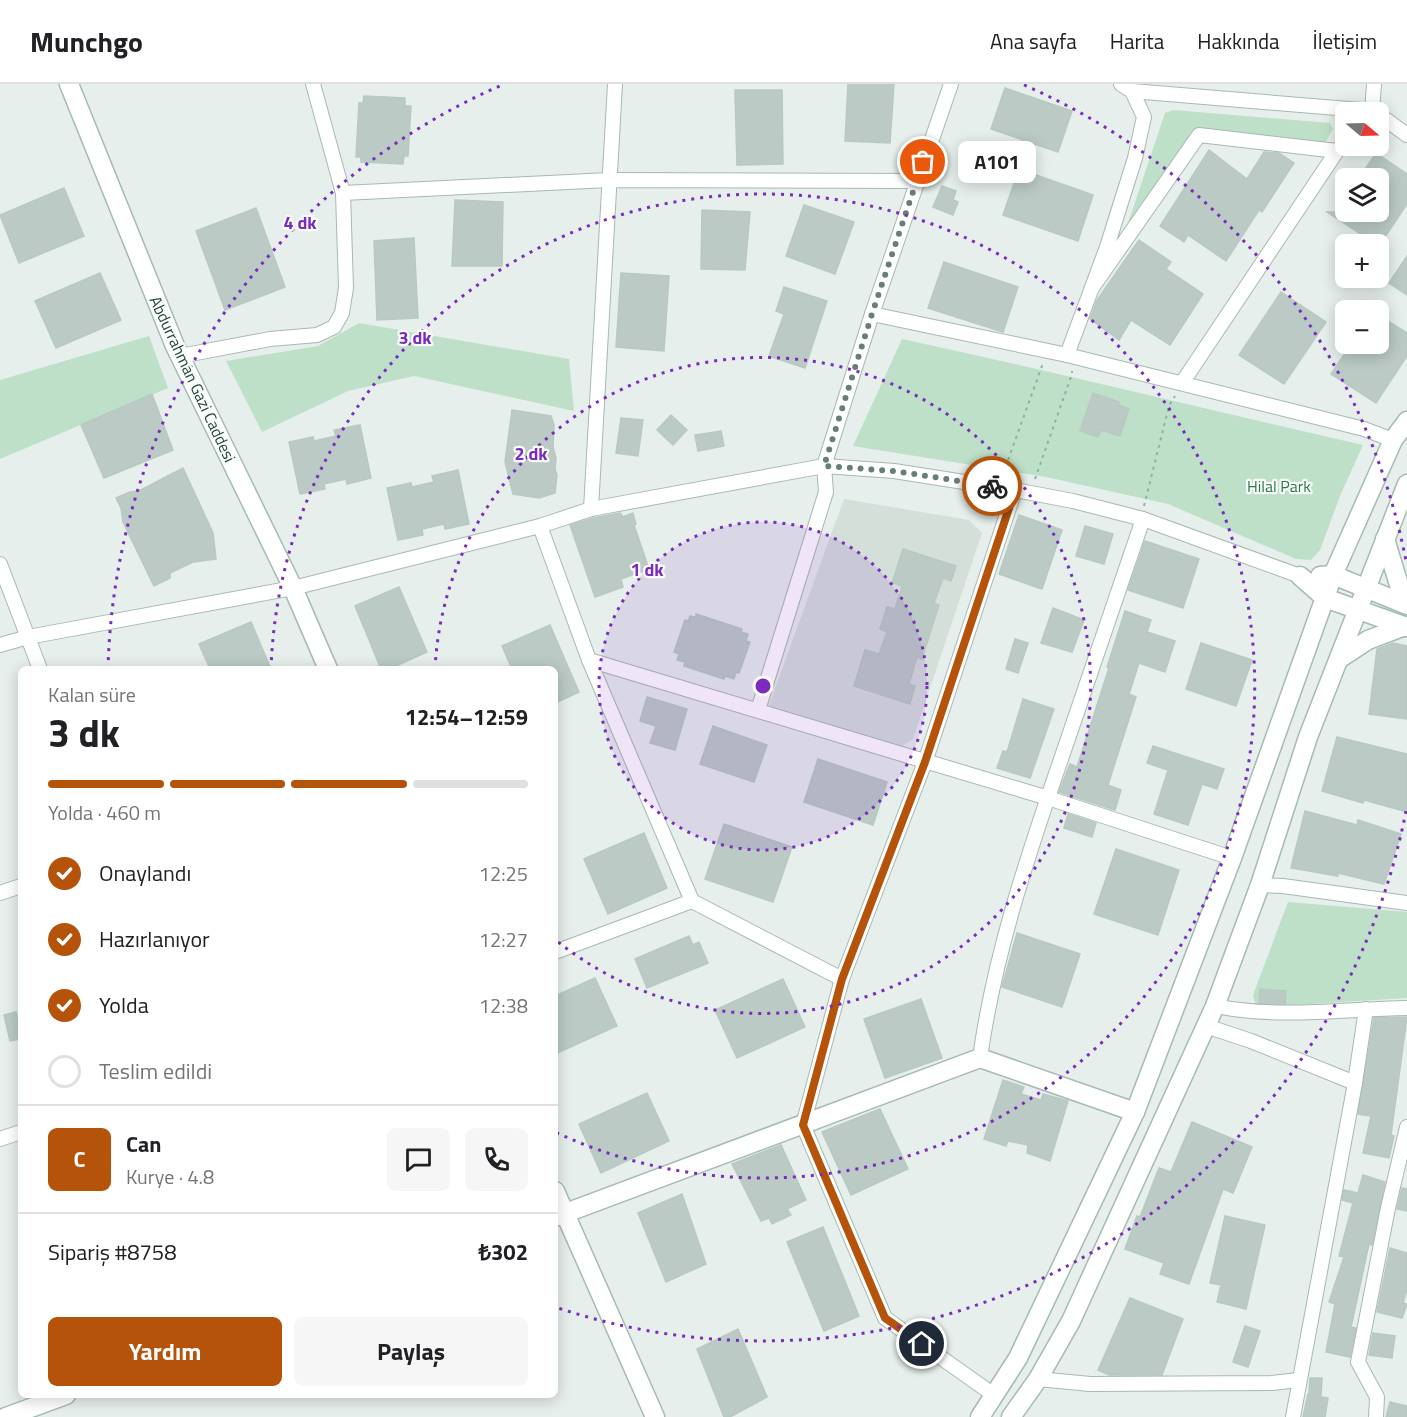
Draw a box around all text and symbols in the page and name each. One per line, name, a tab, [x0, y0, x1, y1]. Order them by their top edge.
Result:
text: Munchgo	[30, 20, 143, 63]
text: Ana sayfa	[990, 25, 1077, 57]
text: Harita	[1110, 25, 1164, 57]
text: Hakkında	[1197, 25, 1280, 57]
text: İletişim	[1313, 25, 1377, 57]
north arrow	[1335, 102, 1389, 156]
map controls	[1335, 102, 1389, 354]
pin	[897, 136, 948, 187]
callout: A101	[959, 141, 1037, 183]
icon: bag	[906, 145, 939, 178]
text: A101	[974, 146, 1020, 177]
button: layers	[1335, 168, 1389, 222]
text: 4 dk	[283, 209, 317, 236]
button: +	[1335, 234, 1389, 288]
street label: Abdurrahman Gazi Caddesi	[144, 292, 242, 466]
button: −	[1335, 300, 1389, 354]
text: 3 dk	[398, 324, 432, 351]
text: 2 dk	[514, 440, 548, 467]
courier	[962, 456, 1022, 516]
icon: bike	[976, 470, 1009, 503]
park label: Hilal Park	[1247, 474, 1311, 498]
text: 1 dk	[630, 556, 664, 583]
centre of rings	[753, 676, 773, 696]
text: Kalan süre	[48, 679, 136, 710]
text: 12:54–12:59	[405, 700, 528, 734]
text: 3 dk	[48, 703, 120, 762]
text: Yolda · 460 m	[48, 797, 161, 828]
text: Onaylandı	[99, 856, 191, 890]
icon: check	[48, 857, 81, 890]
text: 12:25	[479, 858, 528, 889]
text: Hazırlanıyor	[99, 922, 210, 956]
icon: check	[48, 923, 81, 956]
text: 12:27	[479, 924, 528, 955]
text: Yolda	[99, 988, 149, 1022]
icon: check	[48, 989, 81, 1022]
text: 12:38	[479, 990, 528, 1021]
text: Teslim edildi	[99, 1054, 212, 1088]
text: Can	[126, 1127, 161, 1161]
button: chat	[387, 1128, 450, 1191]
button: phone	[465, 1128, 528, 1191]
text: C	[74, 1142, 85, 1176]
text: Kurye · 4.8	[126, 1161, 214, 1192]
text: Sipariş #8758	[48, 1235, 176, 1269]
text: ₺302	[478, 1235, 528, 1269]
button: Yardım	[48, 1317, 282, 1386]
button: Paylaş	[294, 1317, 528, 1386]
pin	[896, 1318, 947, 1369]
icon: home	[905, 1327, 938, 1360]

